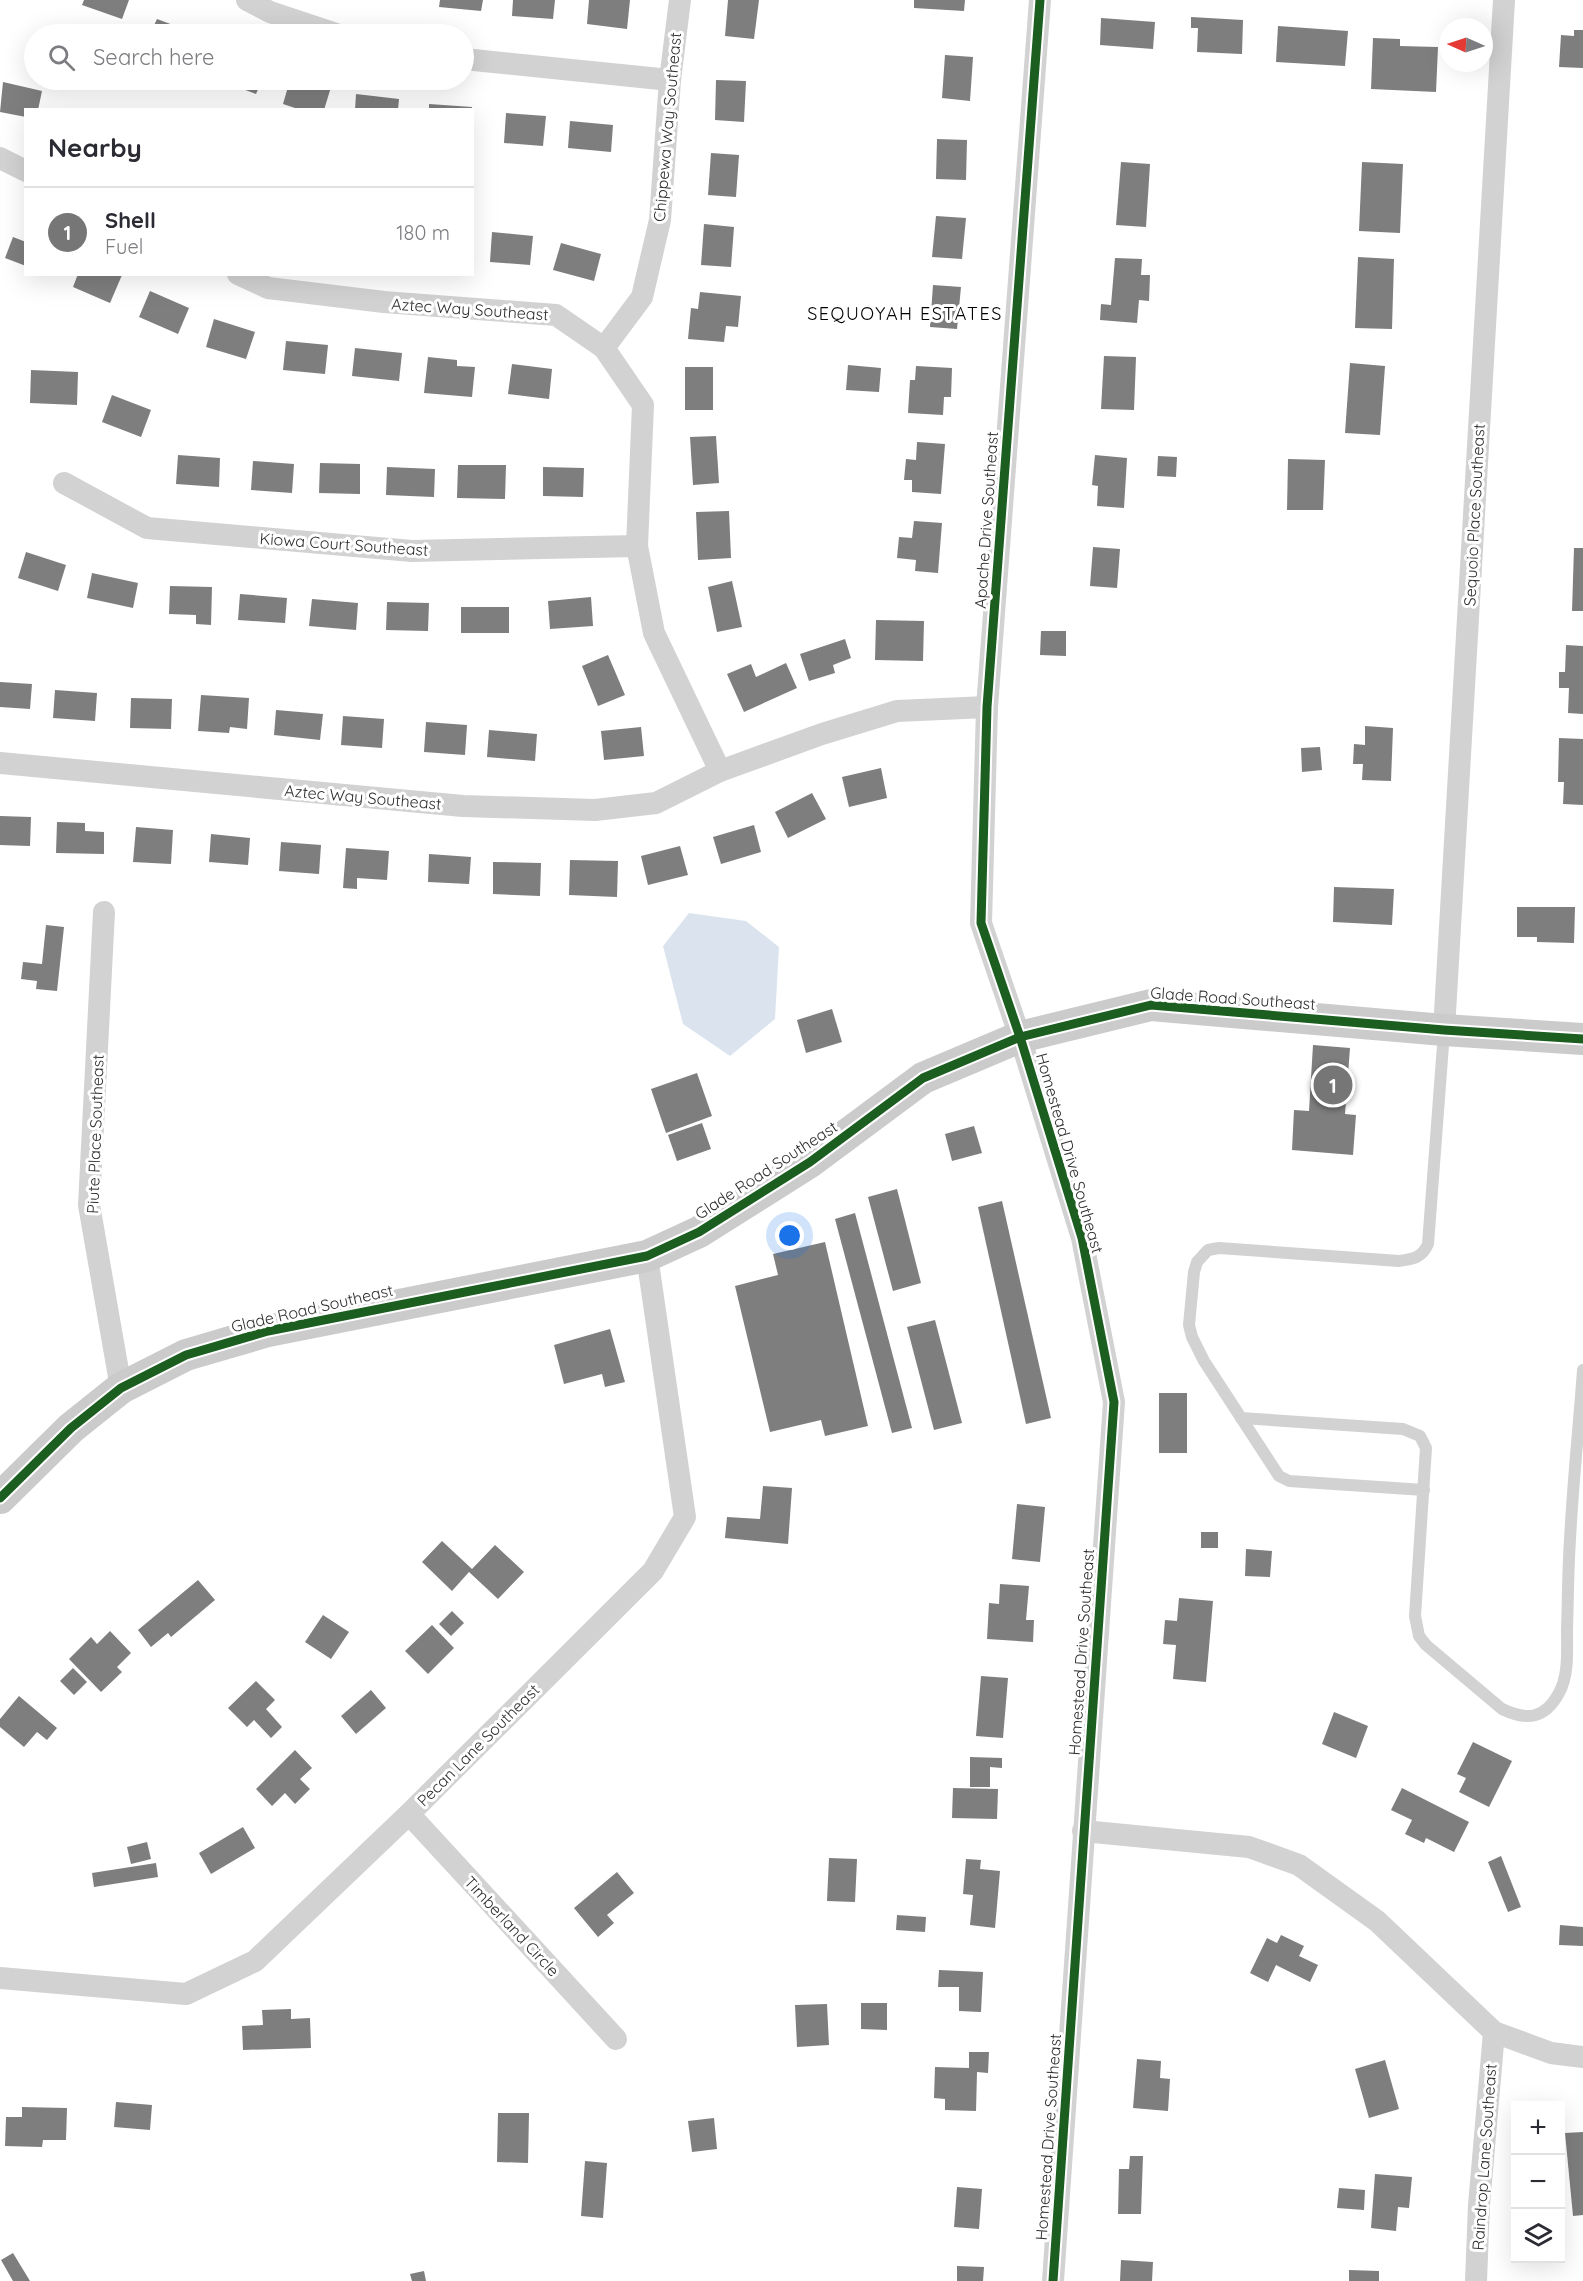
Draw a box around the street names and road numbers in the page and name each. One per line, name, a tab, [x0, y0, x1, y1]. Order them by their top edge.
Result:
street label: Chippewa Way Southeast	[649, 31, 685, 223]
street label: Aztec Way Southeast	[391, 294, 549, 324]
street label: Sequoio Place Southeast	[1459, 423, 1489, 607]
street label: Apache Drive Southeast	[970, 431, 1002, 609]
street label: Kiowa Court Southeast	[259, 528, 429, 560]
street label: Aztec Way Southeast	[284, 780, 442, 814]
street label: Glade Road Southeast	[1150, 982, 1316, 1014]
street label: Homestead Drive Southeast	[1032, 1051, 1108, 1255]
street label: Piute Place Southeast	[82, 1054, 108, 1214]
street label: Glade Road Southeast	[691, 1116, 841, 1224]
street label: Glade Road Southeast	[229, 1280, 395, 1336]
street label: Homestead Drive Southeast	[1064, 1548, 1098, 1756]
street label: Pecan Lane Southeast	[413, 1680, 543, 1810]
street label: Timberland Circle	[460, 1872, 564, 1980]
street label: Homestead Drive Southeast	[1031, 2033, 1065, 2241]
street label: Raindrop Lane Southeast	[1467, 2063, 1501, 2251]

